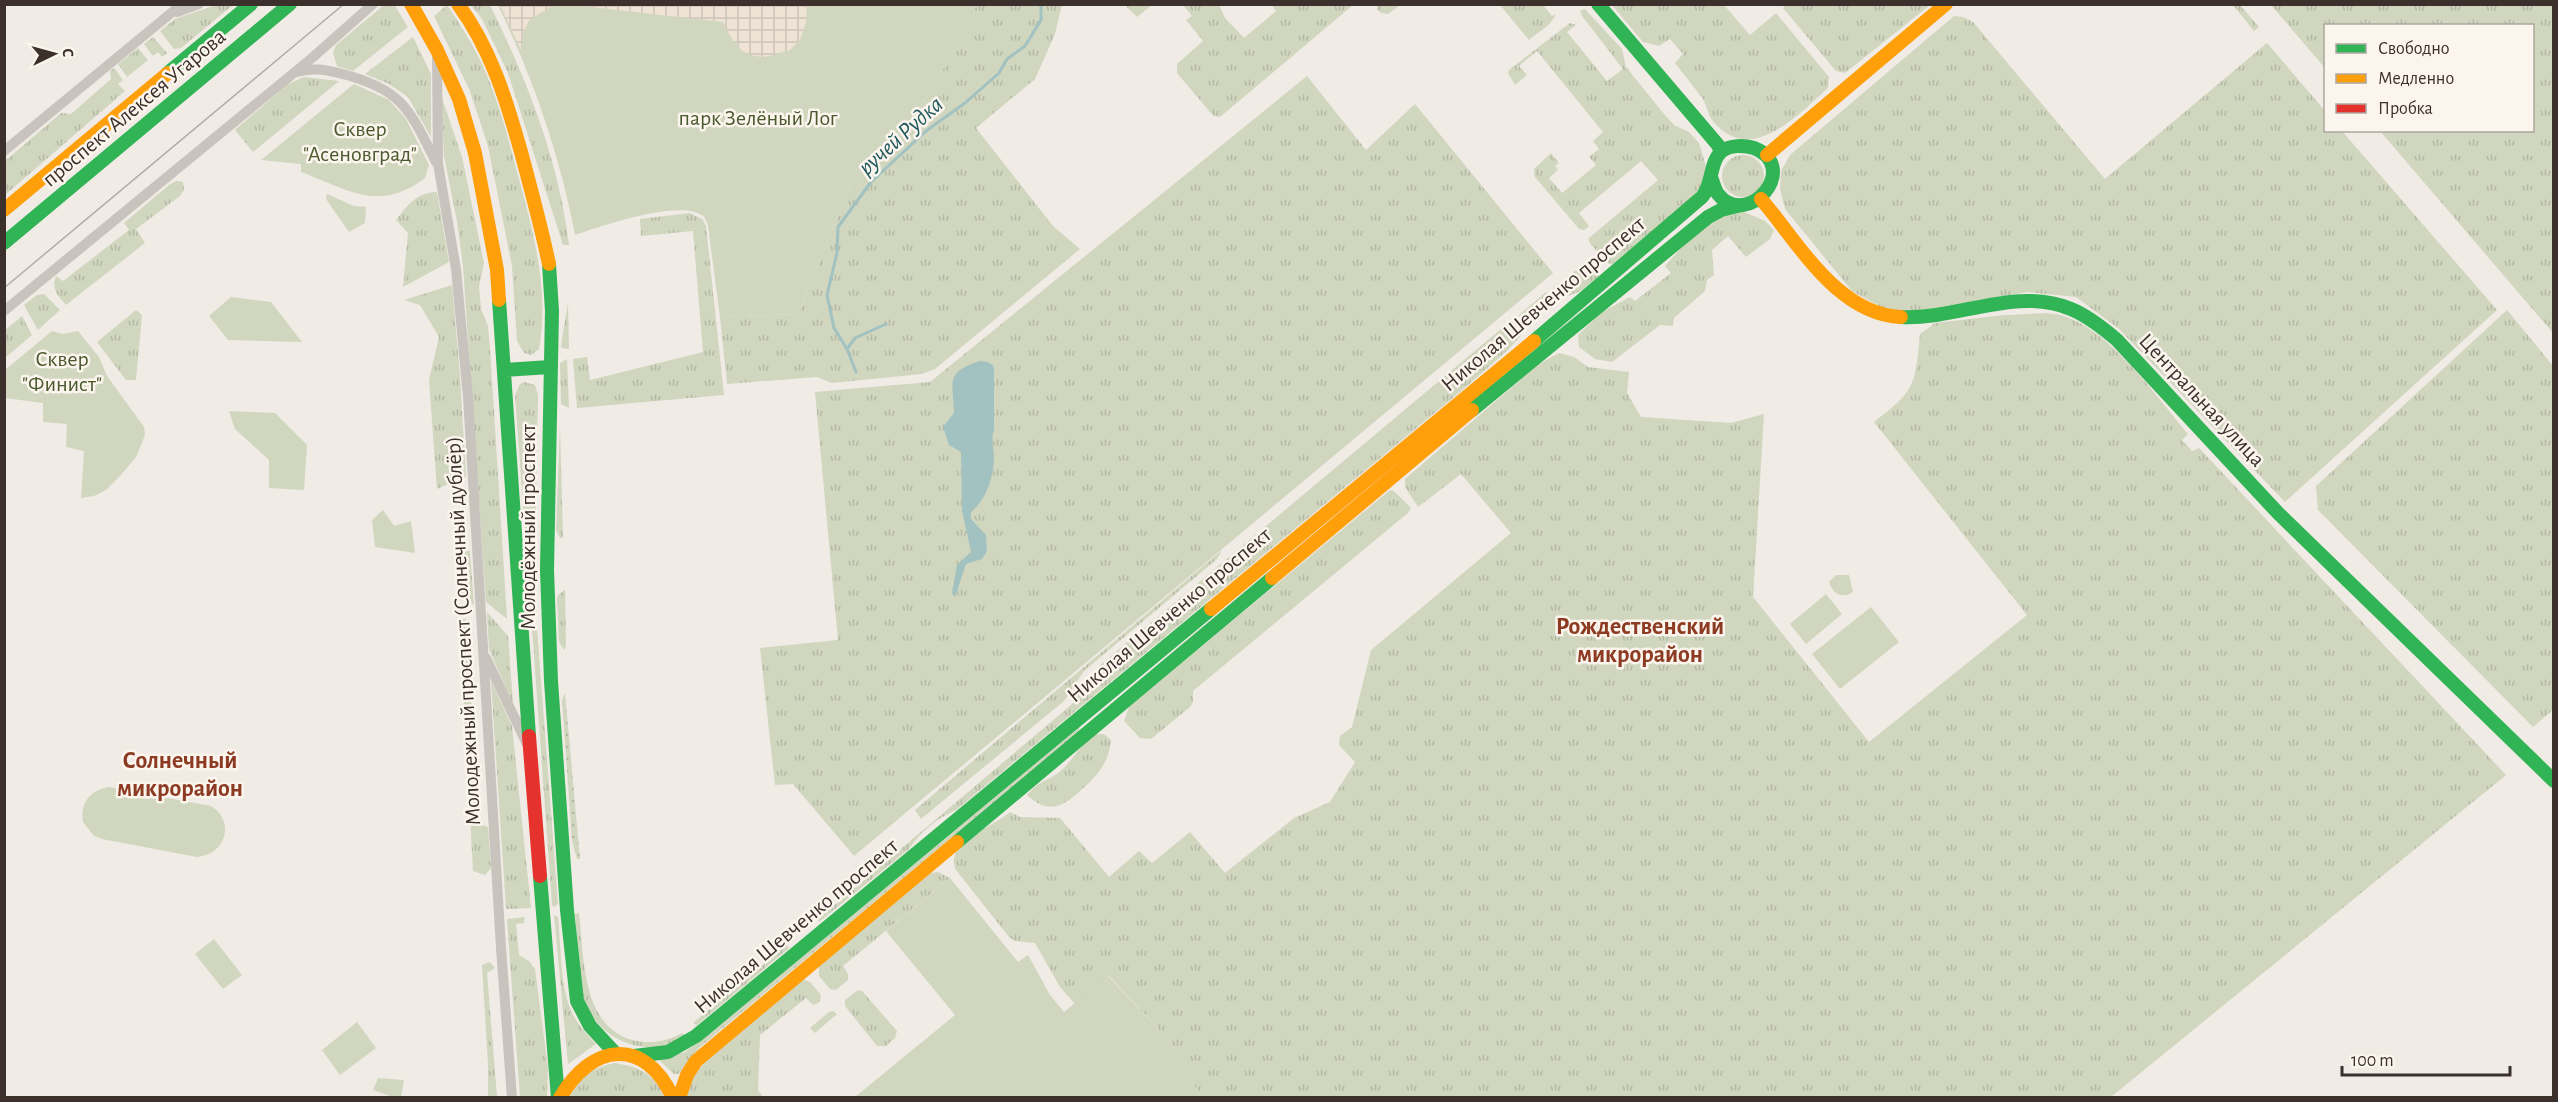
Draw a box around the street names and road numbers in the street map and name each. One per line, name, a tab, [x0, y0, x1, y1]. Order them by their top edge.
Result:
street label: проспект Алексея Угарова	[38, 25, 230, 191]
street label: Николая Шевченко проспект	[1437, 212, 1650, 396]
street label: Центральная улица	[2135, 329, 2269, 471]
street label: Молодёжный проспект	[517, 423, 539, 630]
street label: Молодежный проспект (Солнечный дублёр)	[442, 436, 484, 826]
street label: Николая Шевченко проспект	[1063, 523, 1276, 707]
street label: Николая Шевченко проспект	[690, 834, 903, 1018]

